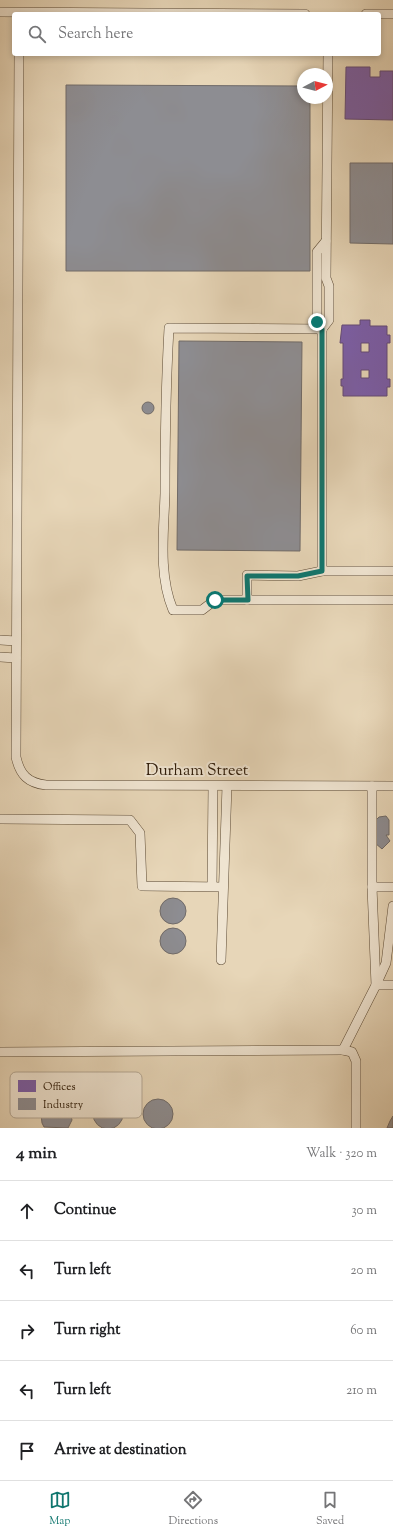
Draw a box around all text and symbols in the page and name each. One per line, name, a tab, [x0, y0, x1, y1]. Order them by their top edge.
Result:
search box	[12, 12, 381, 56]
icon: search	[26, 23, 48, 45]
text: Search here	[58, 24, 133, 45]
north arrow	[297, 68, 333, 104]
route end	[308, 313, 326, 331]
route start	[206, 591, 224, 609]
street label: Durham Street	[146, 760, 249, 783]
legend	[10, 1072, 142, 1118]
text: Offices	[43, 1079, 76, 1095]
text: Industry	[43, 1097, 84, 1113]
text: 4 min	[16, 1142, 57, 1166]
text: Walk · 320 m	[306, 1145, 377, 1163]
icon: ahead	[16, 1200, 38, 1222]
text: Continue	[54, 1200, 116, 1221]
text: 30 m	[351, 1202, 377, 1220]
icon: left	[16, 1260, 38, 1282]
text: Turn left	[54, 1260, 111, 1281]
text: 20 m	[351, 1262, 377, 1280]
icon: right	[16, 1320, 38, 1342]
text: Turn right	[54, 1320, 120, 1341]
text: 60 m	[350, 1322, 377, 1340]
icon: left	[16, 1380, 38, 1402]
text: Turn left	[54, 1380, 111, 1401]
text: 210 m	[346, 1382, 377, 1400]
icon: arrive	[16, 1440, 38, 1462]
text: Arrive at destination	[54, 1440, 187, 1461]
tab: Map	[49, 1489, 71, 1529]
tab: Directions	[169, 1489, 218, 1529]
tab: Saved	[316, 1489, 344, 1529]

